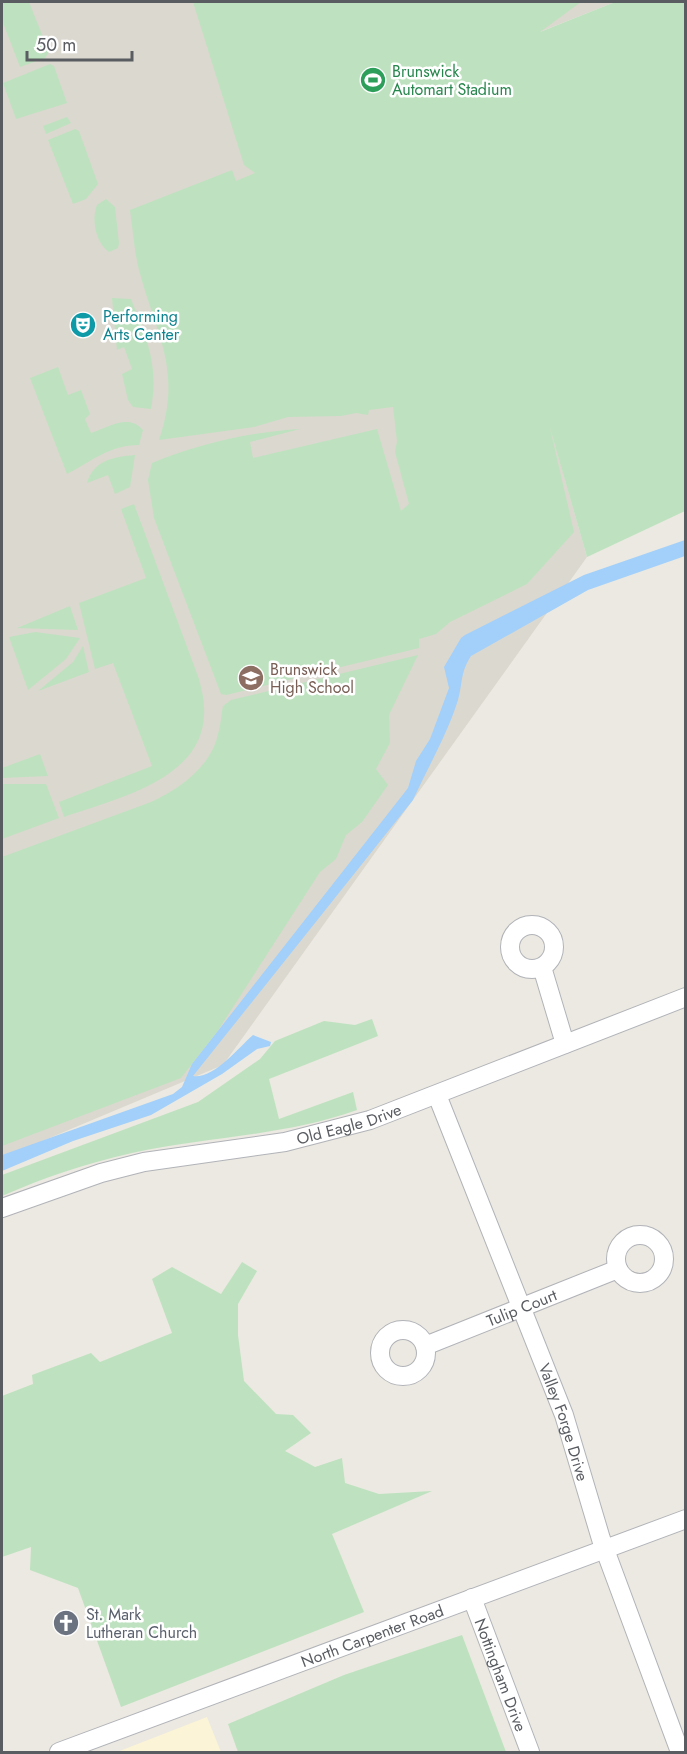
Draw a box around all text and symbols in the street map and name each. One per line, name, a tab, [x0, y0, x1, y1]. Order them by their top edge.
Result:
scale bar	[27, 24, 132, 62]
text: 50 m	[36, 32, 76, 58]
place label: Brunswick Automart Stadium	[392, 60, 512, 101]
sports icon: Brunswick Automart Stadium	[358, 65, 388, 95]
place label: Performing Arts Center	[103, 305, 180, 346]
theatre icon: Performing Arts Center	[68, 310, 98, 340]
place label: Brunswick High School	[270, 658, 354, 699]
school or university icon: Brunswick High School	[236, 663, 266, 693]
street label: Old Eagle Drive	[294, 1098, 405, 1151]
street label: Tulip Court	[483, 1284, 560, 1332]
street label: Valley Forge Drive	[533, 1360, 594, 1484]
street label: North Carpenter Road	[298, 1599, 447, 1673]
place label: St. Mark Lutheran Church	[86, 1603, 197, 1644]
church icon: St. Mark Lutheran Church	[51, 1608, 81, 1638]
street label: Nottingham Drive	[469, 1615, 532, 1735]

